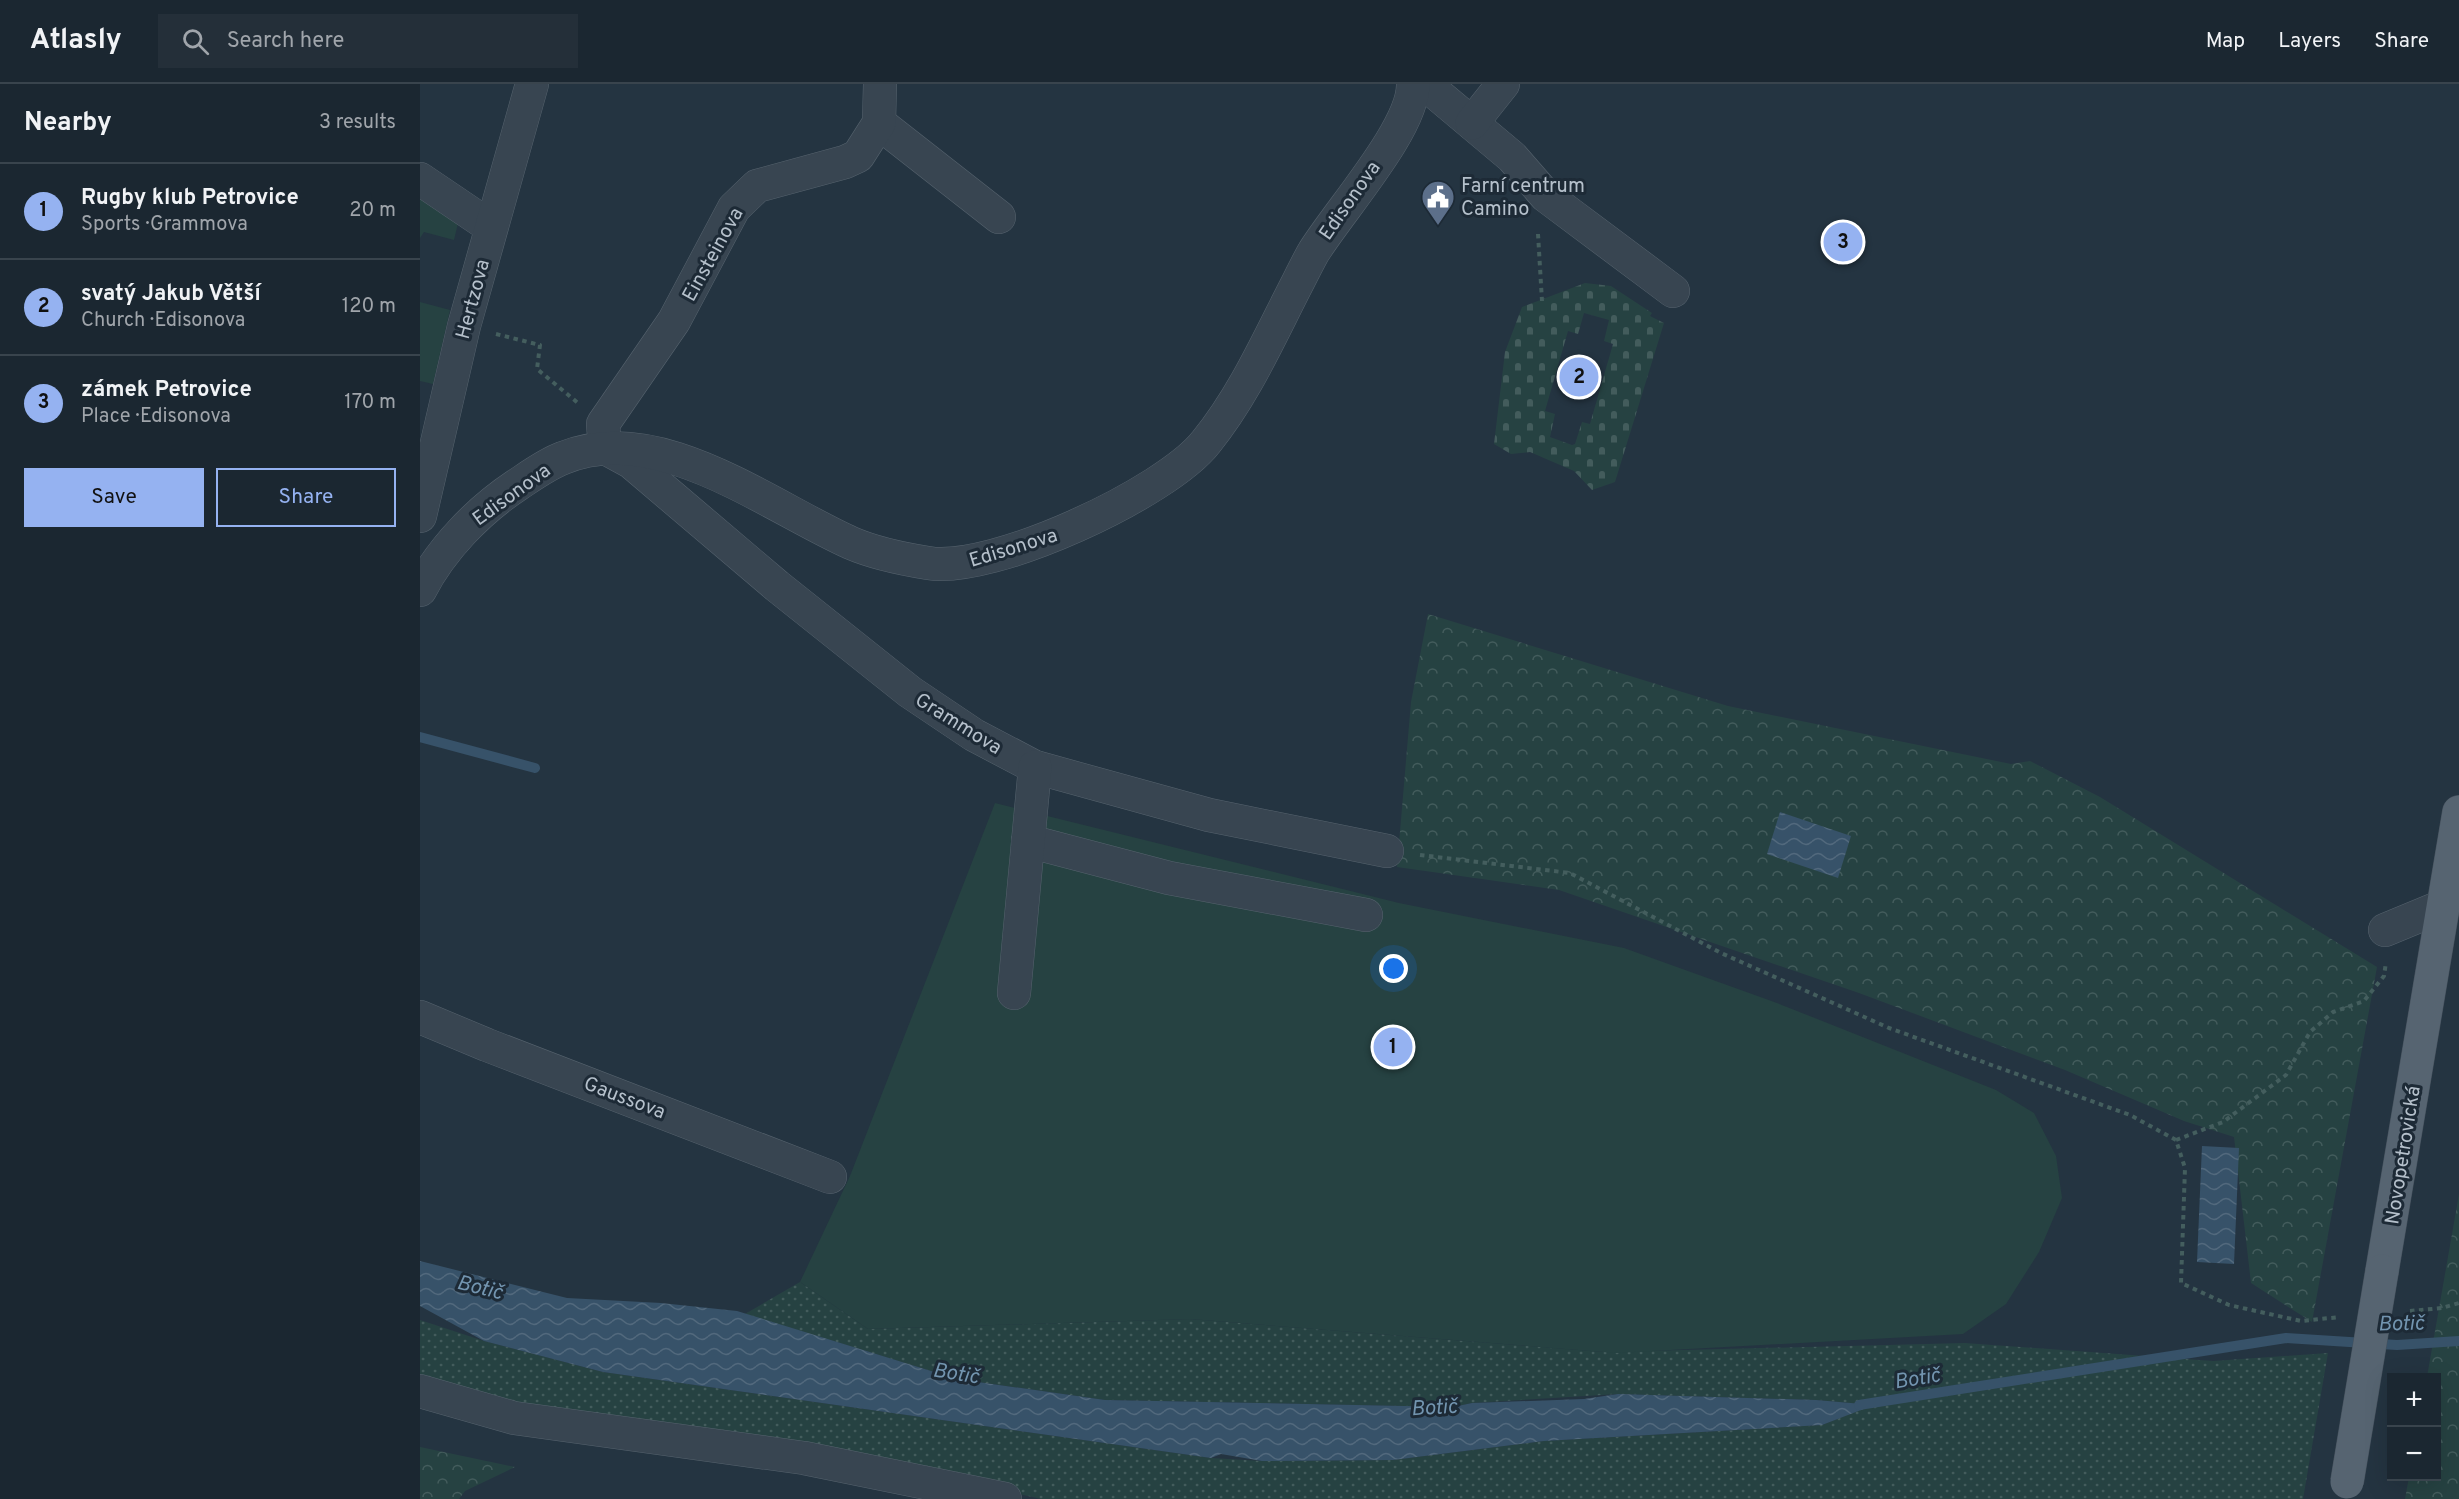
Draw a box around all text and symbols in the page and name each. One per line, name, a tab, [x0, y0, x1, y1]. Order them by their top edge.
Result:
search box	[158, 14, 578, 68]
text: Atlasly	[30, 23, 122, 59]
icon: search	[179, 25, 212, 58]
text: Search here	[227, 28, 344, 55]
text: Map	[2206, 28, 2245, 55]
text: Layers	[2278, 28, 2341, 55]
text: Share	[2374, 28, 2429, 55]
text: Nearby	[24, 107, 112, 140]
text: 3 results	[319, 110, 396, 136]
street label: Edisonova	[1314, 156, 1387, 246]
place label: Farní centrum Camino	[1461, 174, 1585, 223]
public building icon: Farní centrum Camino	[1420, 179, 1456, 226]
text: Rugby klub Petrovice	[81, 185, 299, 212]
text: 1	[40, 198, 48, 224]
text: 20 m	[349, 198, 396, 224]
street label: Einsteinova	[677, 203, 750, 307]
text: Sports · Grammova	[81, 212, 248, 238]
pin: 3	[1824, 220, 1862, 264]
street label: Hertzova	[451, 257, 497, 342]
text: svatý Jakub Větší	[81, 281, 261, 308]
text: 2	[37, 294, 50, 320]
text: 120 m	[342, 294, 396, 320]
text: Church · Edisonova	[81, 308, 245, 334]
pin: 2	[1560, 354, 1598, 400]
text: zámek Petrovice	[81, 377, 252, 404]
text: 3	[38, 390, 50, 416]
text: 170 m	[344, 390, 396, 416]
text: Place · Edisonova	[81, 404, 231, 430]
street label: Edisonova	[468, 458, 557, 533]
button: Save	[24, 468, 204, 527]
button: Share	[216, 468, 396, 527]
street label: Edisonova	[966, 523, 1061, 575]
street label: Grammova	[910, 688, 1006, 762]
your location	[1379, 954, 1408, 983]
pin: 1	[1374, 1024, 1412, 1070]
street label: Gaussova	[580, 1071, 669, 1126]
street label: Novopetrovická	[2380, 1084, 2428, 1227]
water label: Botič	[454, 1270, 507, 1308]
water label: Botič	[2378, 1311, 2426, 1338]
water label: Botič	[931, 1358, 983, 1392]
water label: Botič	[1892, 1362, 1944, 1396]
map controls	[2387, 1373, 2441, 1481]
button: +	[2387, 1373, 2441, 1427]
water label: Botič	[1410, 1394, 1460, 1423]
button: −	[2387, 1427, 2441, 1481]

